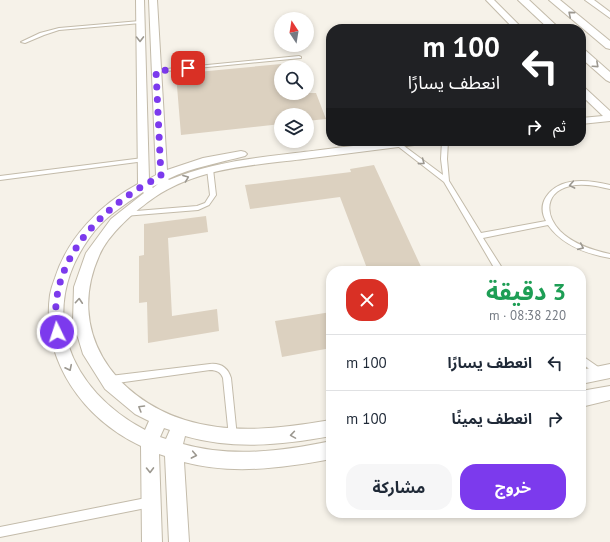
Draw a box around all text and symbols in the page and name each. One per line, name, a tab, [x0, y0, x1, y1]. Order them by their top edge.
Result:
north arrow	[274, 12, 314, 52]
map controls	[274, 12, 314, 148]
one-way arrow	[569, 12, 576, 19]
text: 100 m	[423, 28, 500, 65]
one-way arrow	[136, 36, 144, 42]
icon: left	[514, 40, 566, 92]
pin	[171, 51, 205, 85]
icon: arrive	[177, 57, 199, 79]
button: search	[274, 60, 314, 100]
one-way arrow	[591, 60, 598, 67]
text: انعطف يسارًا	[408, 71, 500, 94]
button: layers	[274, 108, 314, 148]
icon: right	[523, 116, 545, 138]
text: ثم	[553, 117, 566, 136]
one-way arrow	[418, 157, 425, 164]
one-way arrow	[182, 174, 189, 182]
one-way arrow	[568, 180, 575, 188]
one-way arrow	[577, 242, 585, 250]
text: 3 دقيقة	[486, 276, 566, 307]
button: close	[346, 279, 388, 321]
one-way arrow	[75, 298, 84, 304]
text: 220 m · 08:38	[489, 307, 566, 324]
position arrow	[36, 311, 78, 353]
icon: left	[544, 352, 566, 374]
text: 100 m	[346, 353, 387, 372]
text: انعطف يسارًا	[448, 353, 532, 372]
one-way arrow	[64, 364, 72, 372]
one-way arrow	[138, 405, 145, 413]
icon: right	[544, 408, 566, 430]
text: 100 m	[346, 409, 387, 428]
text: انعطف يمينًا	[452, 409, 532, 428]
one-way arrow	[290, 430, 296, 439]
one-way arrow	[191, 451, 197, 459]
button: مشاركة	[346, 464, 452, 510]
button: خروج	[460, 464, 566, 510]
one-way arrow	[146, 467, 155, 473]

